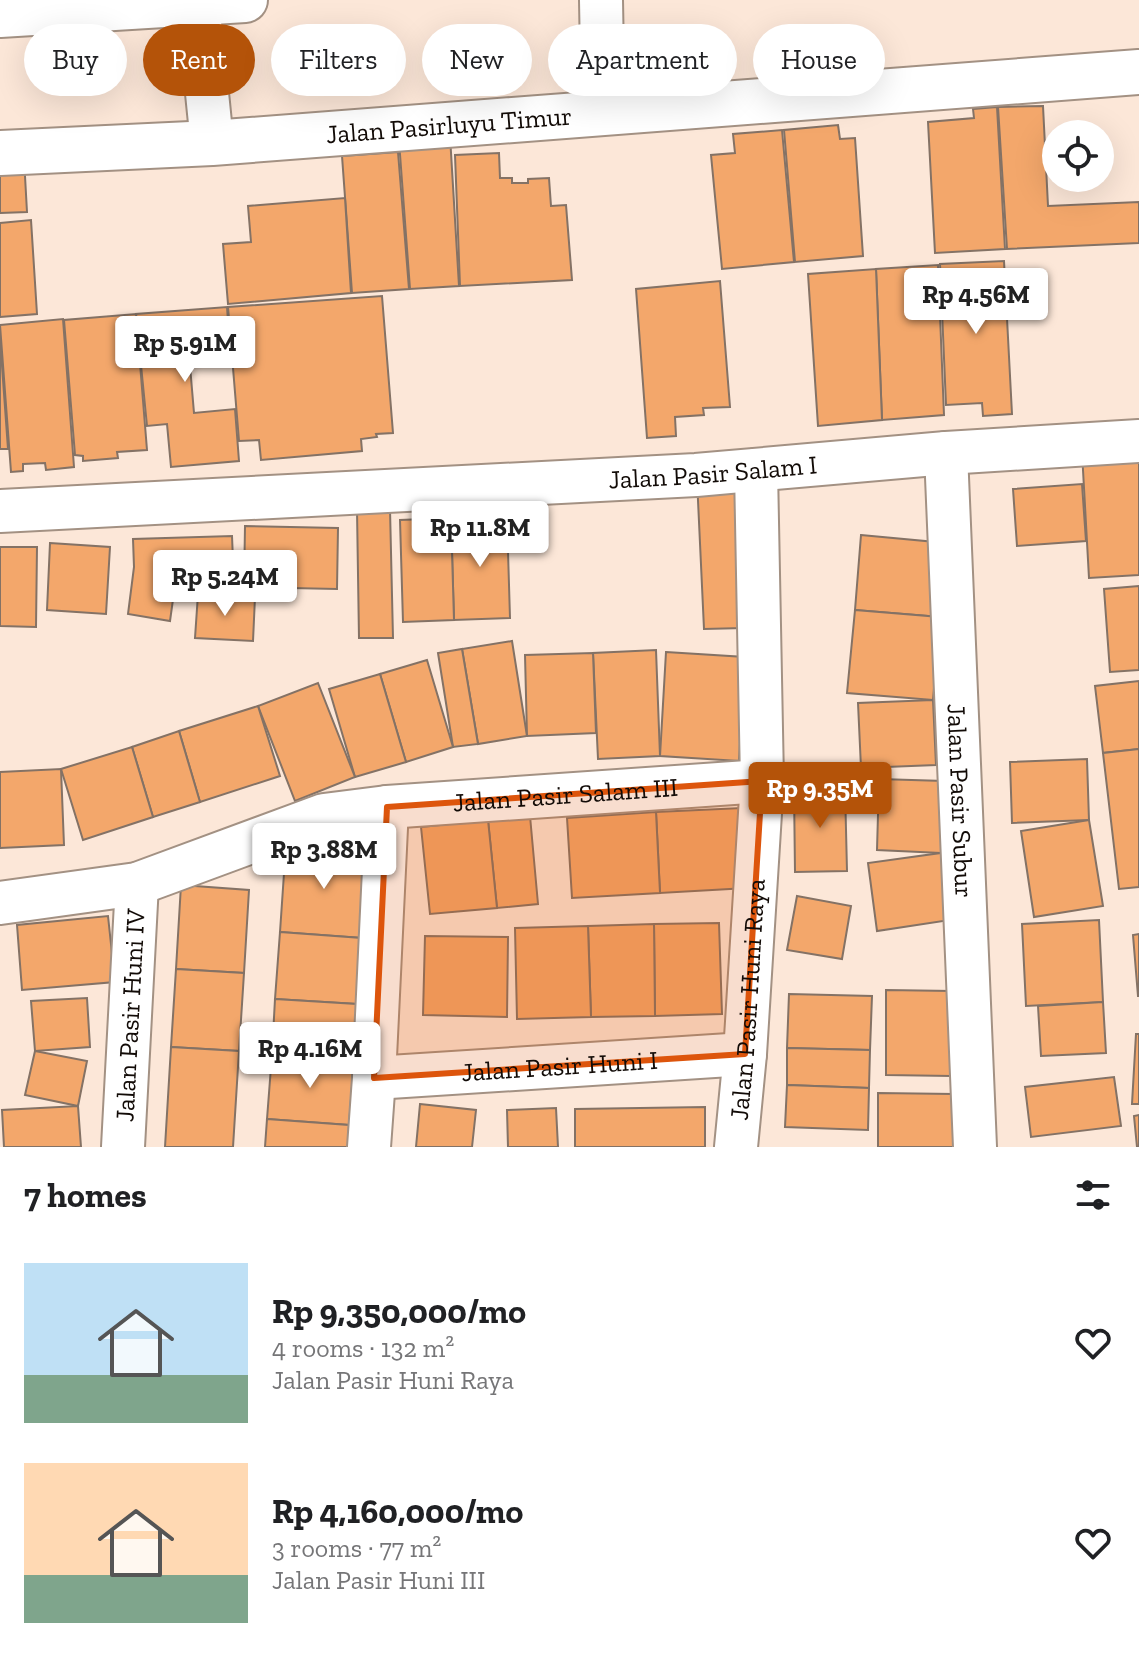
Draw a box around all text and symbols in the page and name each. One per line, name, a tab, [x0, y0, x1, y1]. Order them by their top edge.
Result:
chip: Buy	[24, 24, 127, 96]
chip: Rent	[143, 24, 255, 96]
chip: Filters	[271, 24, 406, 96]
chip: New	[422, 24, 532, 96]
chip: Apartment	[548, 24, 737, 96]
chip: House	[753, 24, 885, 96]
street label: Jalan Pasirluyu Timur	[325, 99, 573, 150]
map controls	[1042, 120, 1114, 192]
button: locate	[1042, 120, 1114, 192]
pin: Rp 4.56M	[893, 268, 1059, 336]
text: Rp 4.56M	[922, 278, 1030, 310]
pin: Rp 5.91M	[102, 316, 268, 384]
text: Rp 5.91M	[133, 326, 237, 358]
street label: Jalan Pasir Salam I	[608, 448, 819, 495]
pin: Rp 11.8M	[397, 501, 563, 569]
text: Rp 11.8M	[430, 511, 530, 543]
pin: Rp 5.24M	[142, 550, 308, 618]
text: Rp 5.24M	[171, 560, 279, 592]
street label: Jalan Pasir Subur	[940, 703, 981, 898]
pin: Rp 9.35M	[737, 762, 903, 830]
street label: Jalan Pasir Salam III	[452, 771, 679, 818]
text: Rp 9.35M	[767, 772, 873, 804]
pin: Rp 3.88M	[241, 823, 407, 891]
text: Rp 3.88M	[270, 833, 378, 865]
street label: Jalan Pasir Huni Raya	[723, 877, 772, 1122]
street label: Jalan Pasir Huni IV	[108, 908, 152, 1123]
pin: Rp 4.16M	[227, 1022, 393, 1090]
text: Rp 4.16M	[258, 1032, 362, 1064]
street label: Jalan Pasir Huni I	[460, 1044, 659, 1088]
icon: filters	[1071, 1173, 1115, 1217]
text: 7 homes	[24, 1175, 147, 1216]
text: Rp 9,350,000/mo	[272, 1291, 526, 1332]
icon: home	[88, 1295, 184, 1391]
icon: heart	[1071, 1321, 1115, 1365]
text: 4 rooms · 132 m²	[272, 1332, 454, 1364]
text: Jalan Pasir Huni Raya	[272, 1364, 514, 1396]
text: Rp 4,160,000/mo	[272, 1491, 523, 1532]
icon: home	[88, 1495, 184, 1591]
icon: heart	[1071, 1521, 1115, 1565]
text: 3 rooms · 77 m²	[272, 1532, 441, 1564]
text: Jalan Pasir Huni III	[272, 1564, 485, 1596]

